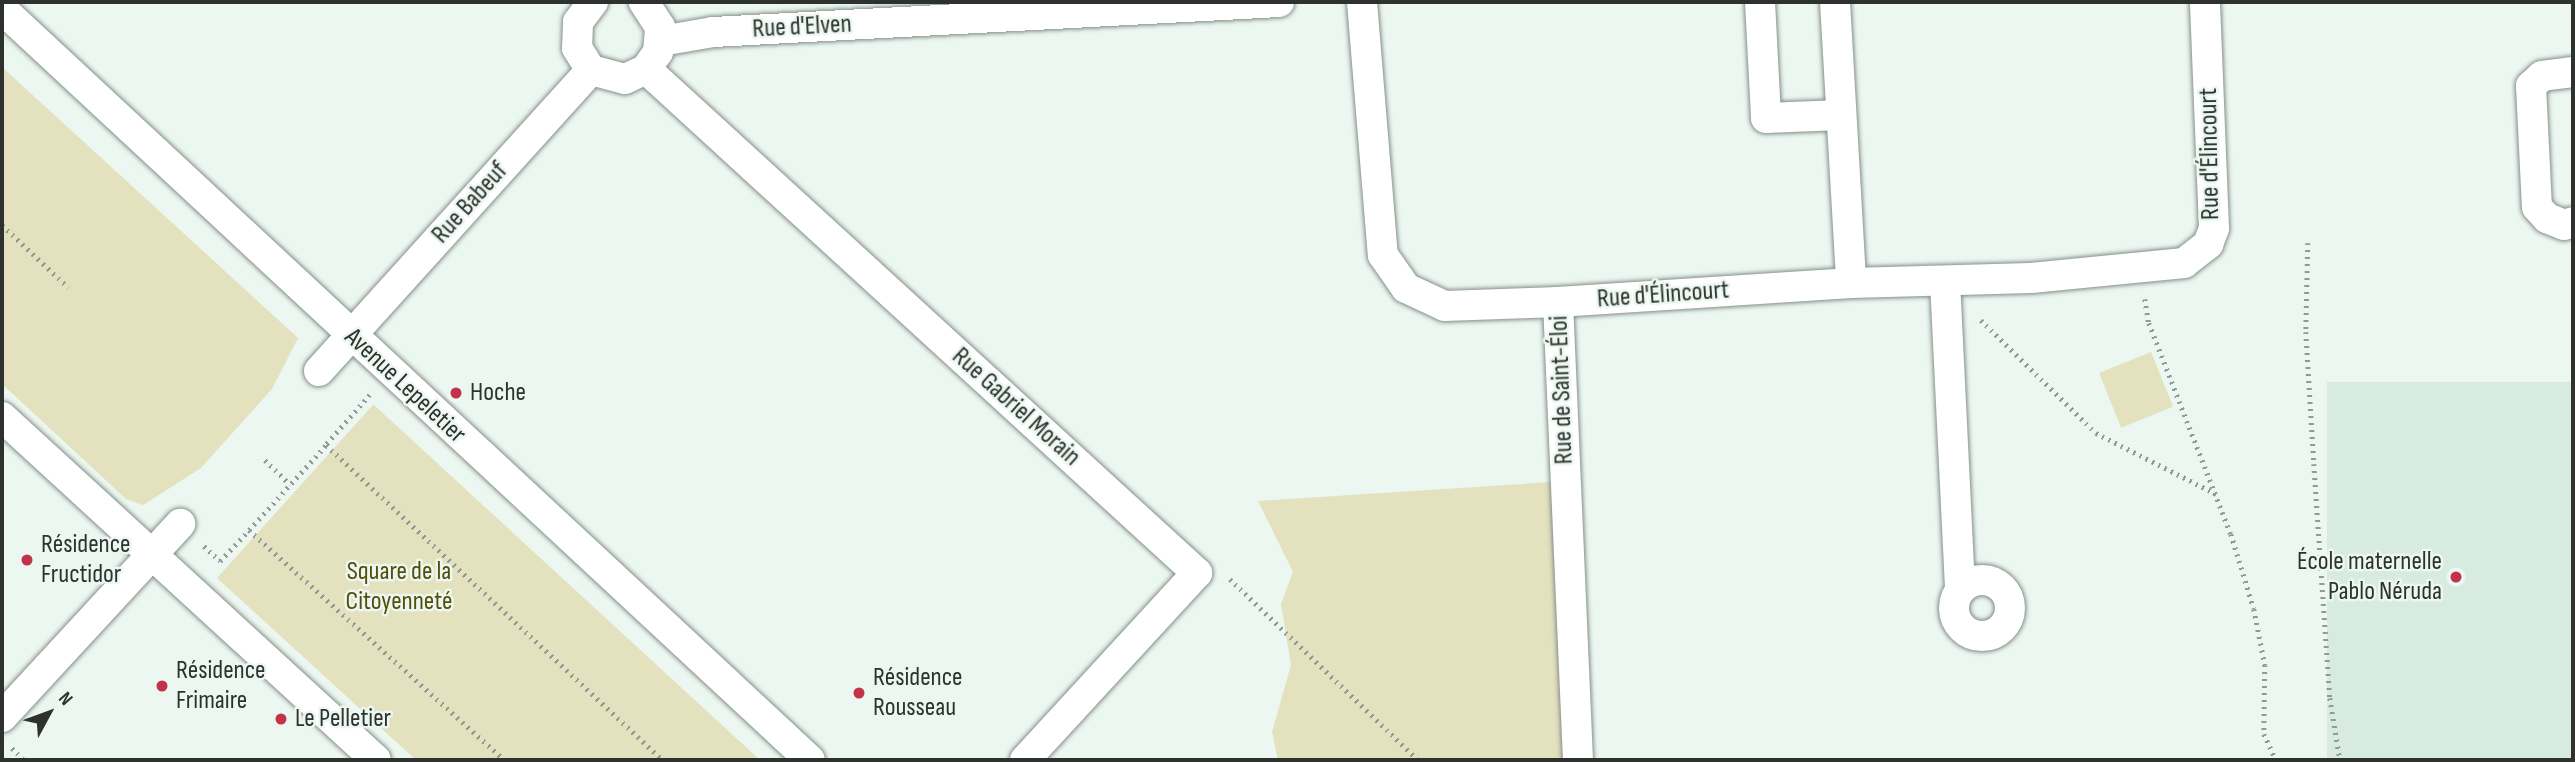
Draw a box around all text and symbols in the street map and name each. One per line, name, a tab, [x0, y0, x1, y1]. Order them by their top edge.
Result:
street label: Rue d'Elven	[752, 9, 852, 45]
street label: Rue d'Élincourt	[2193, 88, 2227, 220]
street label: Rue Babeuf	[425, 156, 515, 250]
street label: Rue d'Élincourt	[1596, 275, 1730, 315]
street label: Rue de Saint-Éloi	[1544, 315, 1580, 465]
street label: Avenue Lepeletier	[338, 322, 472, 450]
street label: Rue Gabriel Morain	[945, 341, 1087, 473]
place label: Hoche	[470, 377, 526, 409]
marker: Hoche	[448, 385, 464, 401]
place label: Résidence Fructidor	[41, 529, 130, 590]
place label: École maternelle Pablo Néruda	[2297, 546, 2442, 608]
marker: Résidence Fructidor	[19, 552, 35, 568]
park label: Square de la Citoyenneté	[346, 556, 452, 618]
marker: École maternelle Pablo Néruda	[2448, 569, 2464, 585]
place label: Résidence Frimaire	[176, 655, 265, 716]
place label: Résidence Rousseau	[873, 662, 962, 724]
north arrow	[14, 678, 84, 748]
marker: Résidence Frimaire	[154, 678, 170, 694]
marker: Résidence Rousseau	[851, 685, 867, 701]
text: N	[53, 688, 77, 710]
place label: Le Pelletier	[295, 703, 391, 735]
marker: Le Pelletier	[273, 711, 289, 727]

